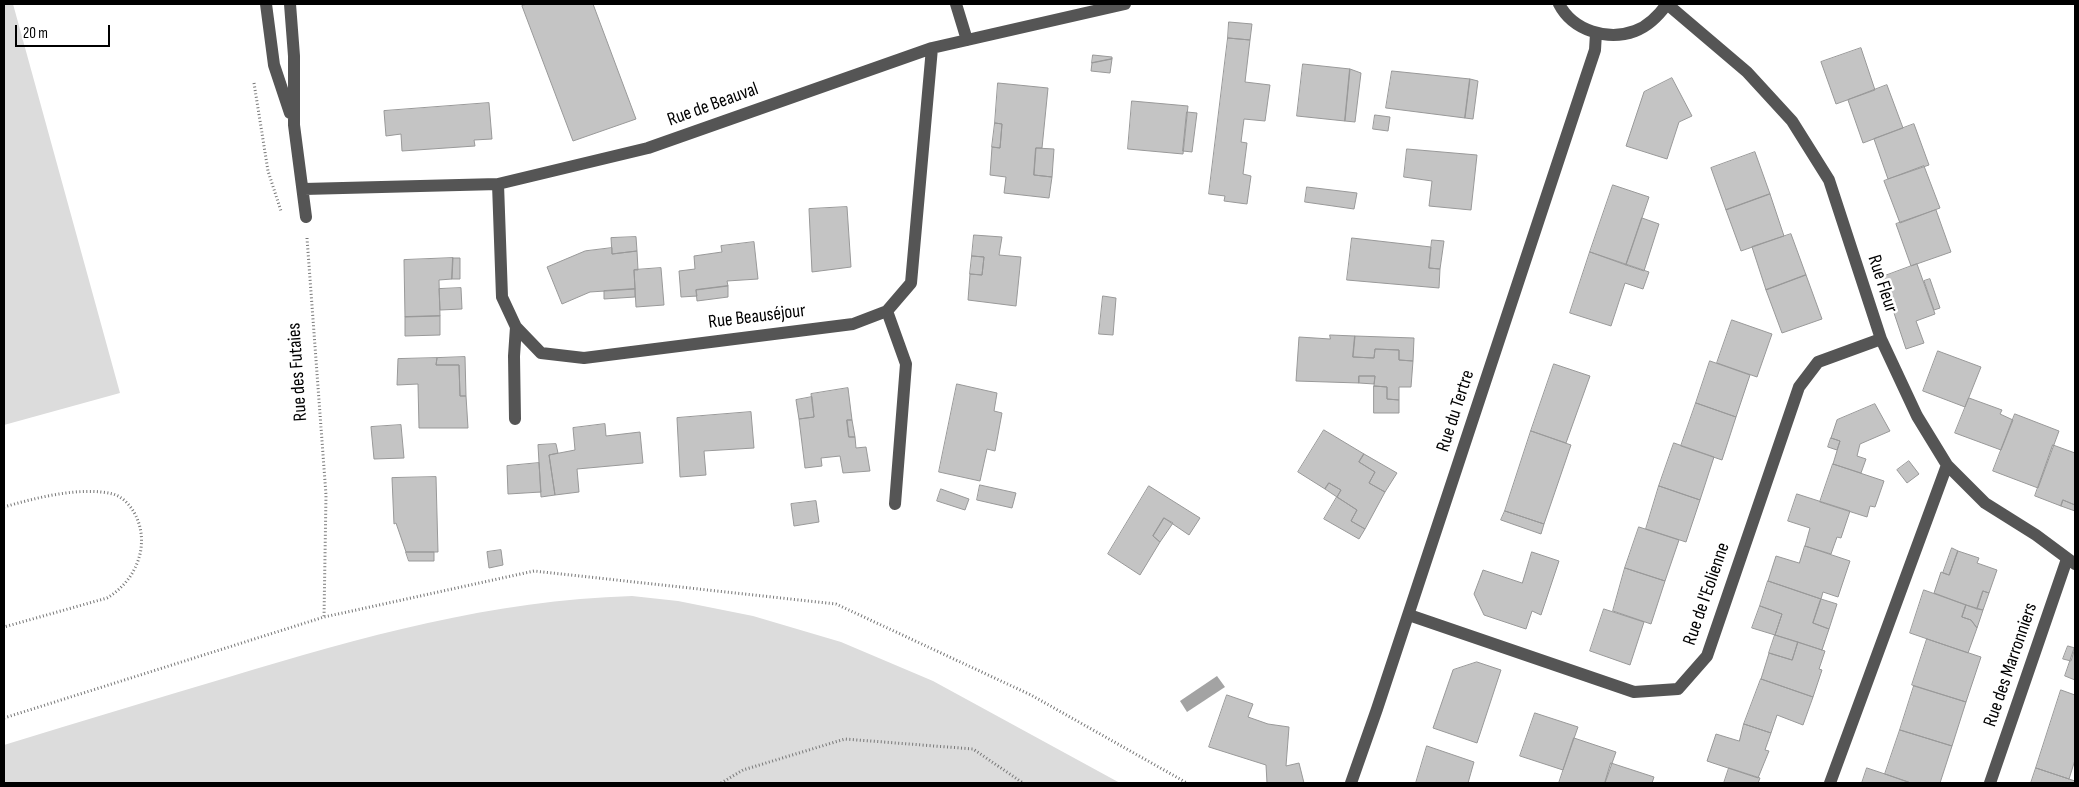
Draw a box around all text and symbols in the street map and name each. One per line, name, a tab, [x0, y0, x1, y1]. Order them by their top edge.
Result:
scale bar	[18, 15, 112, 47]
text: 20 m	[23, 24, 48, 43]
street label: Rue de Beauval	[664, 78, 762, 132]
street label: Rue Fleur	[1862, 252, 1902, 316]
street label: Rue Beauséjour	[707, 300, 807, 334]
street label: Rue des Futaies	[283, 322, 313, 422]
street label: Rue du Tertre	[1432, 367, 1480, 455]
street label: Rue de l'Eolienne	[1679, 540, 1735, 648]
street label: Rue des Marronniers	[1979, 600, 2043, 730]

